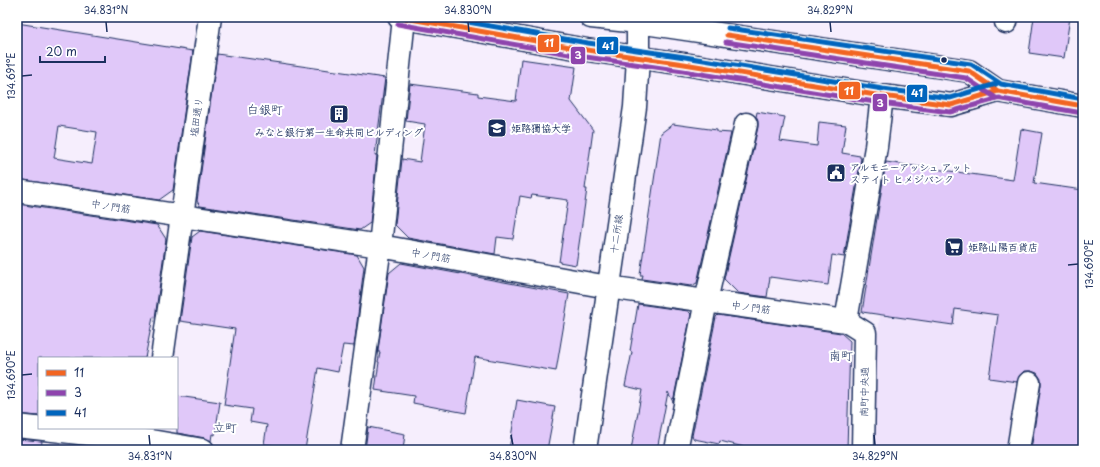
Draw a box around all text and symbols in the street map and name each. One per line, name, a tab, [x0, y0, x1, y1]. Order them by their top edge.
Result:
text: 34.831°N	[84, 2, 128, 17]
text: 34.830°N	[444, 2, 492, 17]
text: 34.829°N	[807, 2, 853, 17]
line badge: 11	[537, 34, 560, 53]
text: 11	[544, 34, 554, 51]
line badge: 41	[596, 36, 619, 55]
text: 41	[602, 37, 614, 54]
scale bar	[40, 38, 105, 64]
text: 20 m	[46, 42, 77, 60]
line badge: 3	[570, 46, 586, 65]
text: 3	[574, 46, 582, 63]
text: 134.691°E	[3, 53, 18, 99]
unlabelled marker	[939, 55, 949, 65]
line badge: 11	[838, 81, 861, 100]
text: 11	[844, 82, 854, 99]
line badge: 41	[906, 84, 928, 103]
text: 41	[911, 84, 923, 101]
line badge: 3	[872, 93, 888, 112]
text: 3	[876, 94, 884, 111]
street label: 塩田通り	[185, 96, 206, 138]
district label: 白銀町	[247, 100, 283, 118]
building icon: みなと銀行第一生命共同ビルディング	[328, 103, 350, 125]
school or university icon: 姫路獨協大学	[486, 117, 508, 139]
place label: 姫路獨協大学	[511, 120, 571, 135]
place label: みなと銀行第一生命共同ビルディング	[255, 124, 423, 139]
place label: アルモニーアッシュ アット ステイト ヒメジバンク	[850, 159, 972, 186]
public building icon: アルモニーアッシュ アット ステイト ヒメジバンク	[825, 162, 847, 184]
street label: 中ノ門筋	[90, 195, 132, 216]
street label: 十二所線	[605, 213, 626, 255]
supermarket icon: 姫路山陽百貨店	[943, 236, 965, 258]
place label: 姫路山陽百貨店	[968, 239, 1038, 254]
text: 134.690°E	[1081, 239, 1096, 289]
street label: 中ノ門筋	[410, 244, 452, 265]
street label: 中ノ門筋	[730, 296, 772, 317]
district label: 南町	[829, 346, 853, 364]
text: 134.690°E	[3, 350, 18, 400]
legend	[38, 357, 178, 429]
text: 11	[74, 363, 84, 381]
street label: 南町中央通	[856, 367, 871, 417]
text: 3	[74, 383, 82, 401]
text: 41	[74, 403, 87, 421]
district label: 立町	[213, 418, 237, 436]
text: 34.831°N	[128, 448, 172, 463]
text: 34.830°N	[489, 448, 537, 463]
text: 34.829°N	[852, 448, 898, 463]

